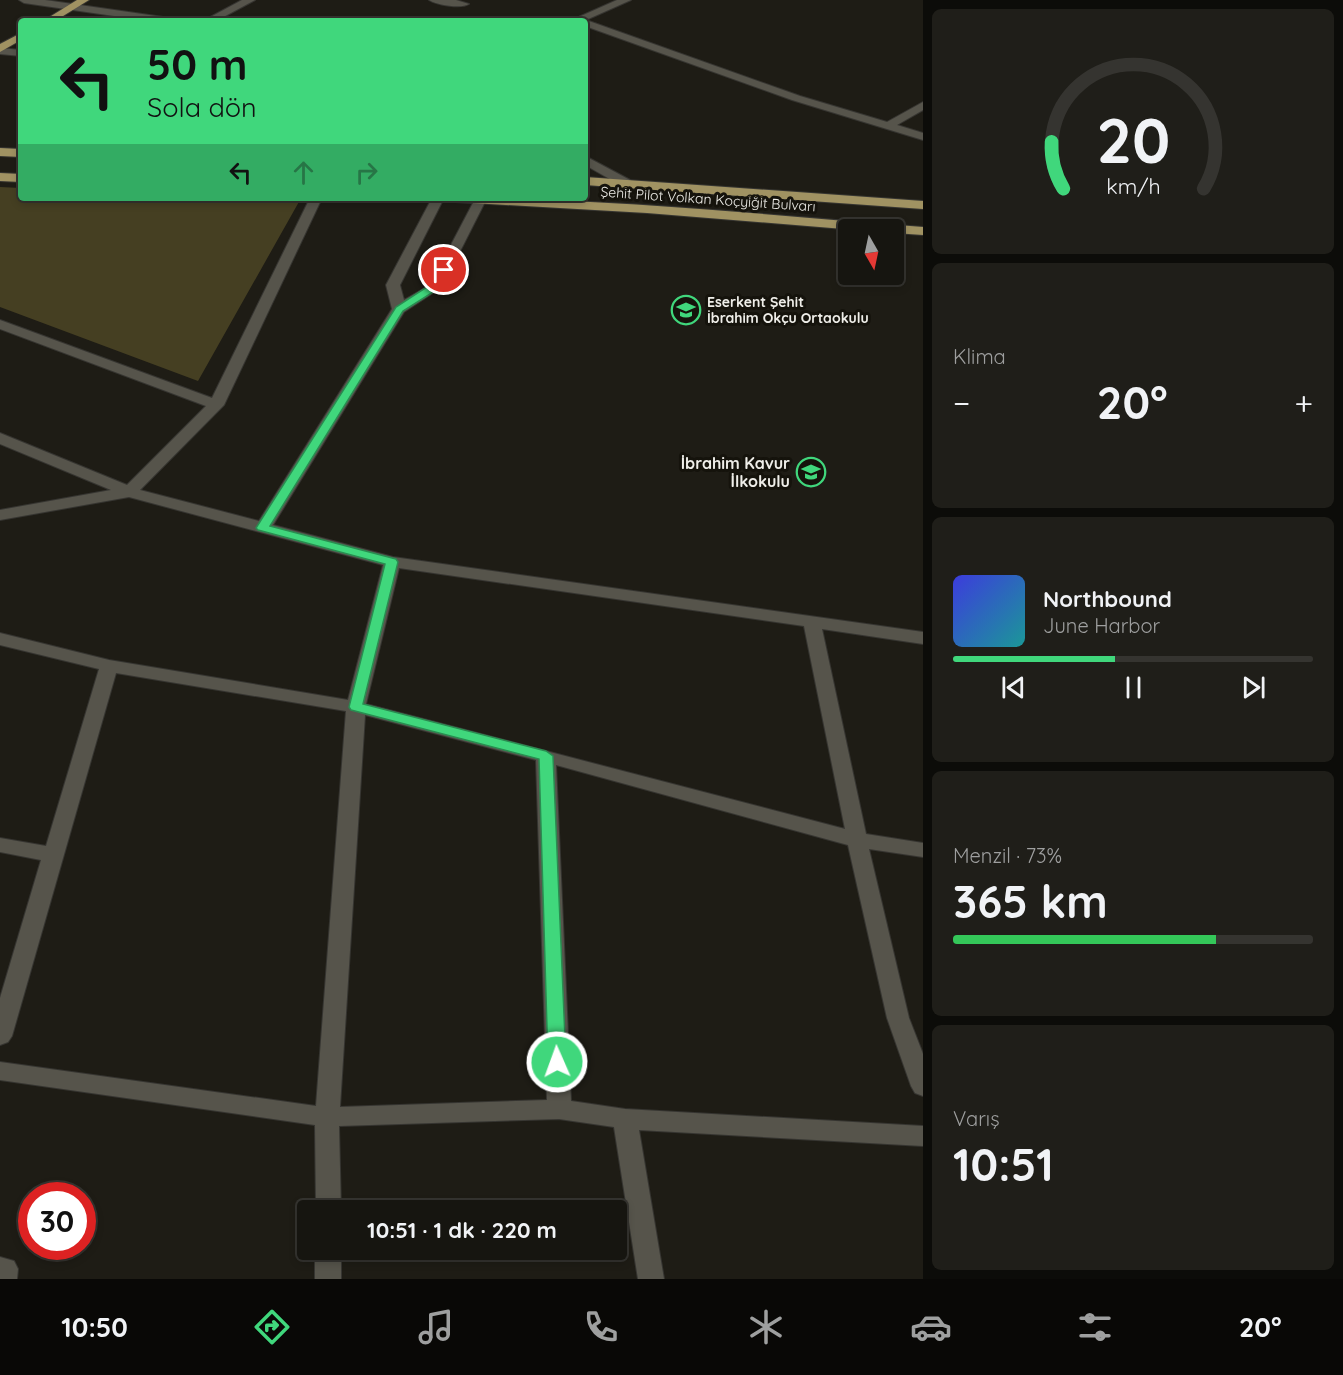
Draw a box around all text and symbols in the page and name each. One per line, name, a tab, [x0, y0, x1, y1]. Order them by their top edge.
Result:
text: 50 m	[147, 38, 247, 91]
icon: left	[48, 42, 126, 120]
text: Sola dön	[147, 90, 257, 124]
text: 20	[1096, 101, 1170, 179]
icon: left	[224, 156, 257, 189]
icon: ahead	[287, 156, 320, 189]
icon: right	[350, 156, 383, 189]
text: km/h	[1106, 173, 1160, 199]
street label: Şehit Pilot Volkan Koçyiğit Bulvarı	[600, 183, 816, 215]
north arrow	[838, 219, 904, 285]
map controls	[838, 219, 904, 285]
pin	[418, 244, 469, 295]
icon: arrive	[427, 253, 460, 286]
place label: Eserkent Şehit İbrahim Okçu Ortaokulu	[707, 293, 869, 327]
school or university icon: Eserkent Şehit İbrahim Okçu Ortaokulu	[670, 294, 702, 326]
text: Klima	[953, 344, 1006, 369]
text: 20°	[1097, 374, 1168, 430]
text: −	[953, 382, 970, 423]
text: +	[1294, 382, 1313, 423]
place label: İbrahim Kavur İlkokulu	[681, 453, 790, 491]
school or university icon: İbrahim Kavur İlkokulu	[795, 456, 827, 488]
text: Northbound	[1043, 585, 1172, 613]
text: June Harbor	[1043, 613, 1160, 638]
icon: previous	[997, 671, 1030, 704]
icon: pause	[1117, 671, 1150, 704]
icon: next	[1237, 671, 1270, 704]
text: Menzil · 73%	[953, 843, 1062, 868]
text: 365 km	[953, 873, 1108, 929]
position arrow	[525, 1030, 589, 1094]
text: Varış	[953, 1106, 1000, 1131]
text: 10:51	[953, 1136, 1054, 1192]
speed limit sign: 30	[18, 1182, 96, 1260]
text: 10:51 · 1 dk · 220 m	[367, 1216, 557, 1244]
icon: directions	[251, 1306, 293, 1348]
icon: music	[415, 1306, 457, 1348]
icon: phone	[580, 1306, 622, 1348]
icon: climate	[745, 1306, 787, 1348]
icon: car	[910, 1306, 952, 1348]
icon: filters	[1074, 1306, 1116, 1348]
text: 10:50	[61, 1310, 128, 1344]
text: 20°	[1239, 1310, 1282, 1344]

